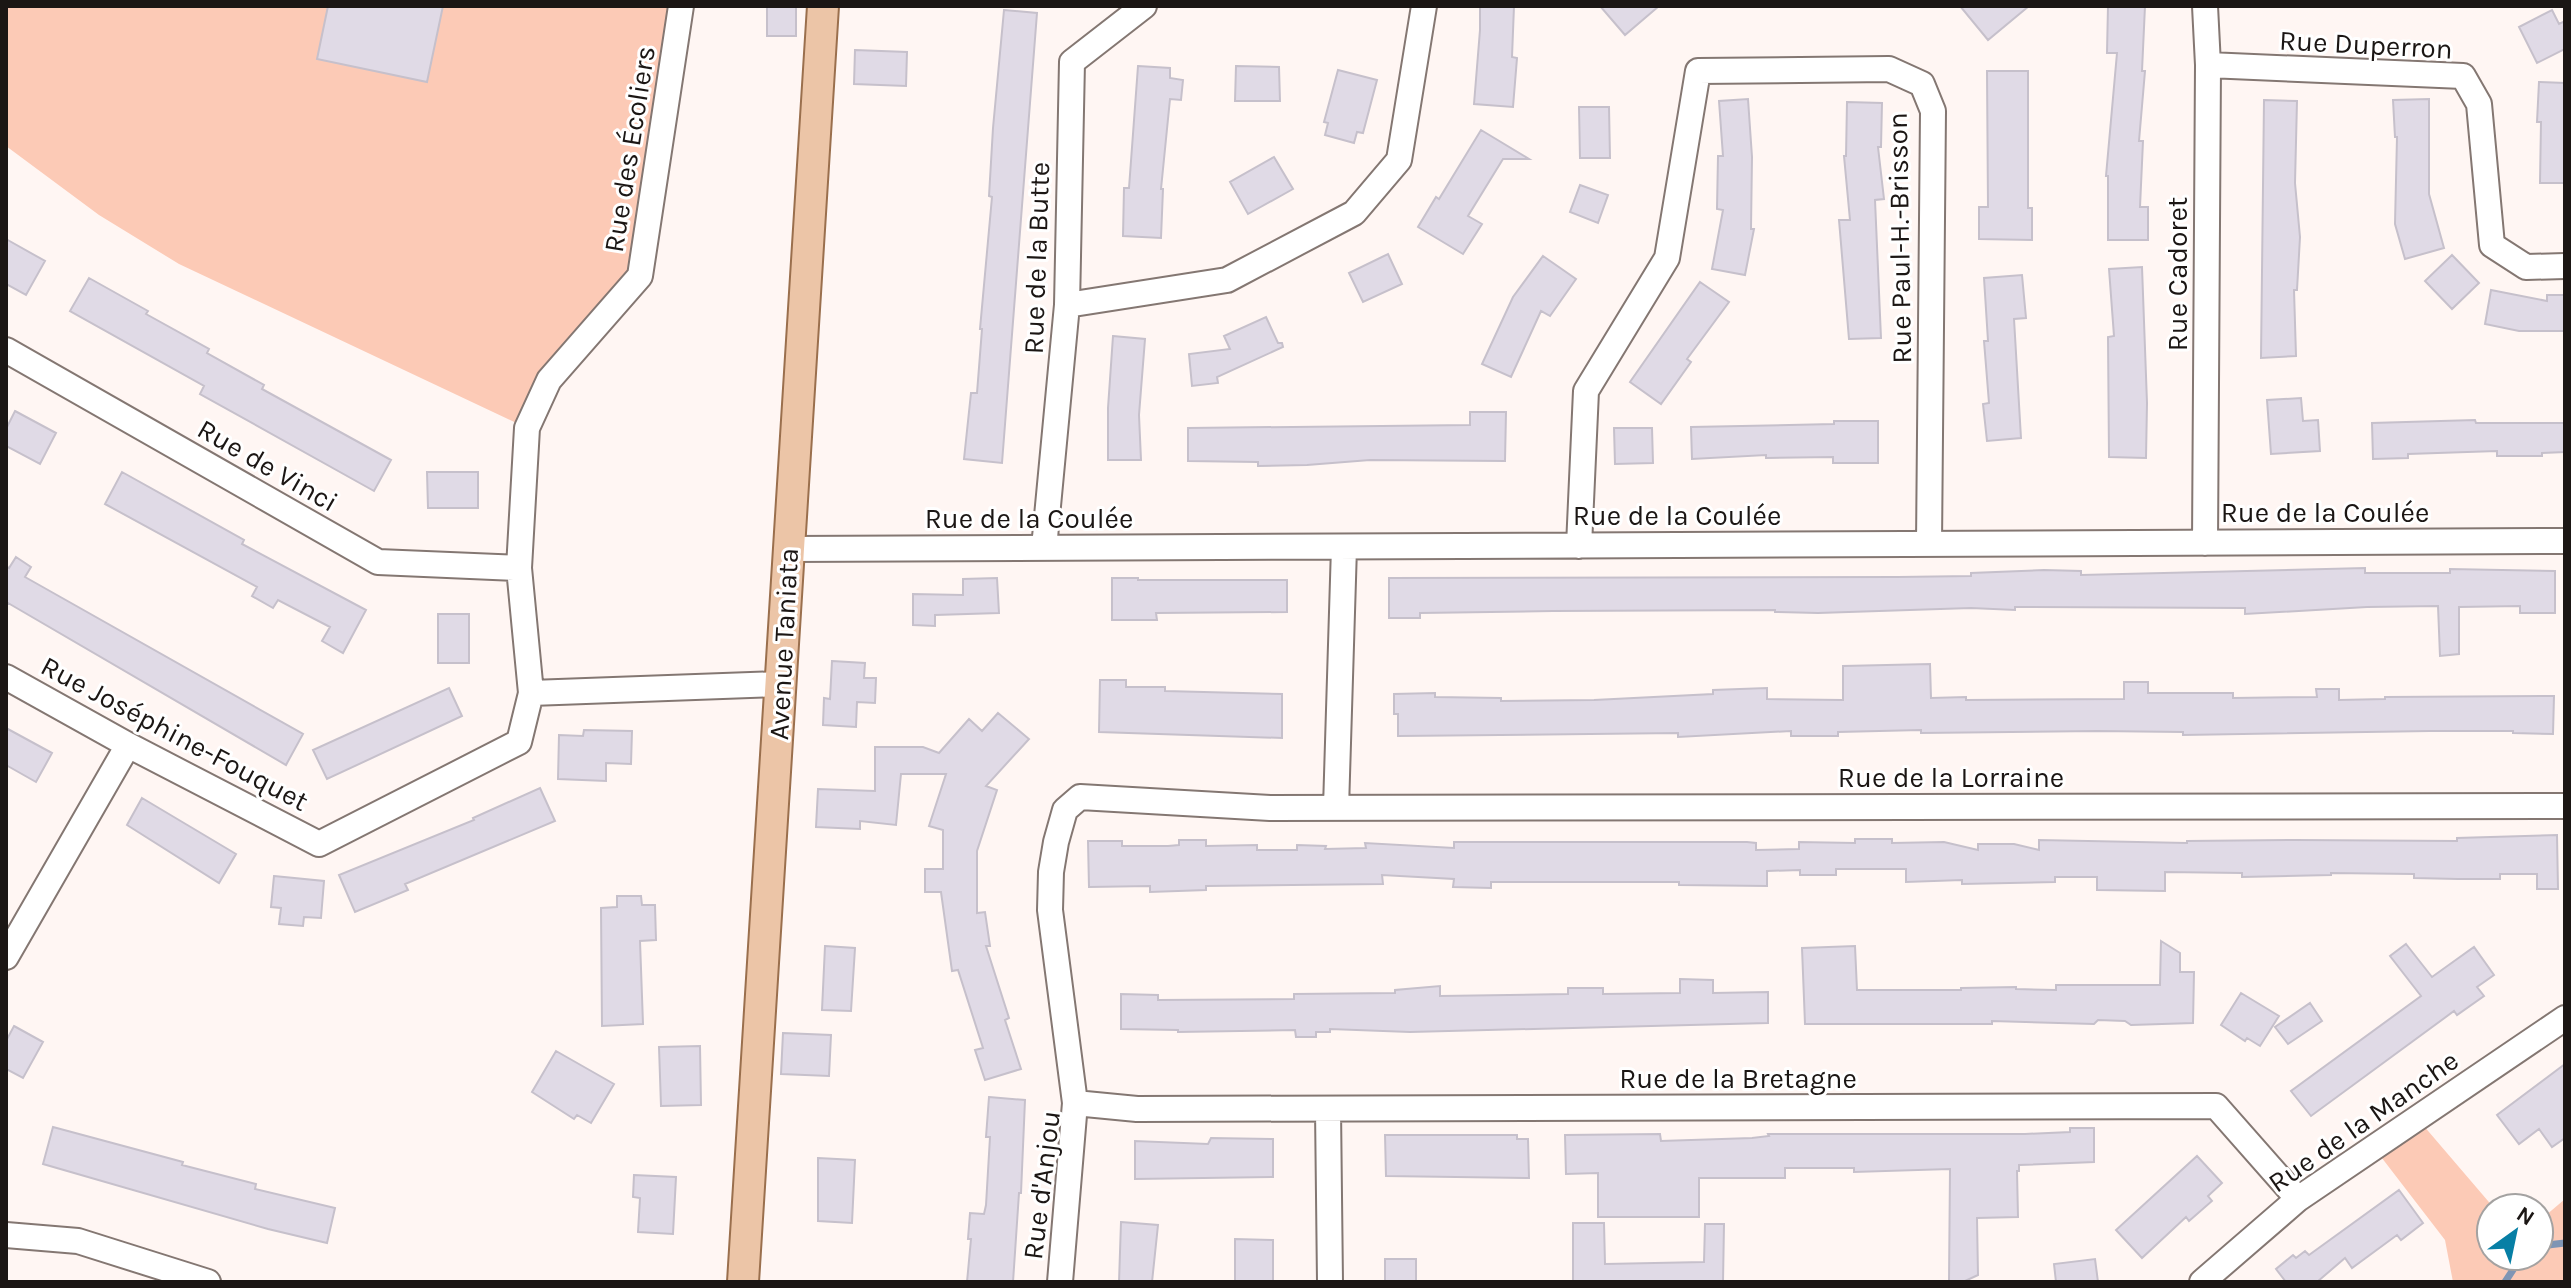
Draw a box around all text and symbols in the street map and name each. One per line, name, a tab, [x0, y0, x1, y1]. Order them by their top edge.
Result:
street label: Rue Duperron	[2278, 23, 2454, 66]
street label: Rue des Écoliers	[596, 43, 662, 255]
street label: Rue Paul-H.-Brisson	[1881, 112, 1918, 364]
street label: Rue de la Butte	[1017, 161, 1056, 355]
street label: Rue Cadoret	[2161, 197, 2194, 351]
street label: Rue de Vinci	[192, 412, 344, 519]
street label: Rue de la Coulée	[2221, 496, 2429, 529]
street label: Rue de la Coulée	[1573, 499, 1781, 532]
street label: Rue de la Coulée	[925, 502, 1133, 535]
street label: Avenue Taniata	[762, 547, 805, 741]
street label: Rue Joséphine-Fouquet	[36, 649, 314, 818]
street label: Rue de la Lorraine	[1838, 761, 2064, 794]
street label: Rue de la Manche	[2262, 1044, 2465, 1199]
street label: Rue de la Bretagne	[1619, 1062, 1857, 1095]
street label: Rue d'Anjou	[1016, 1109, 1067, 1261]
north arrow	[2475, 1192, 2555, 1272]
text: N	[2512, 1201, 2539, 1231]

